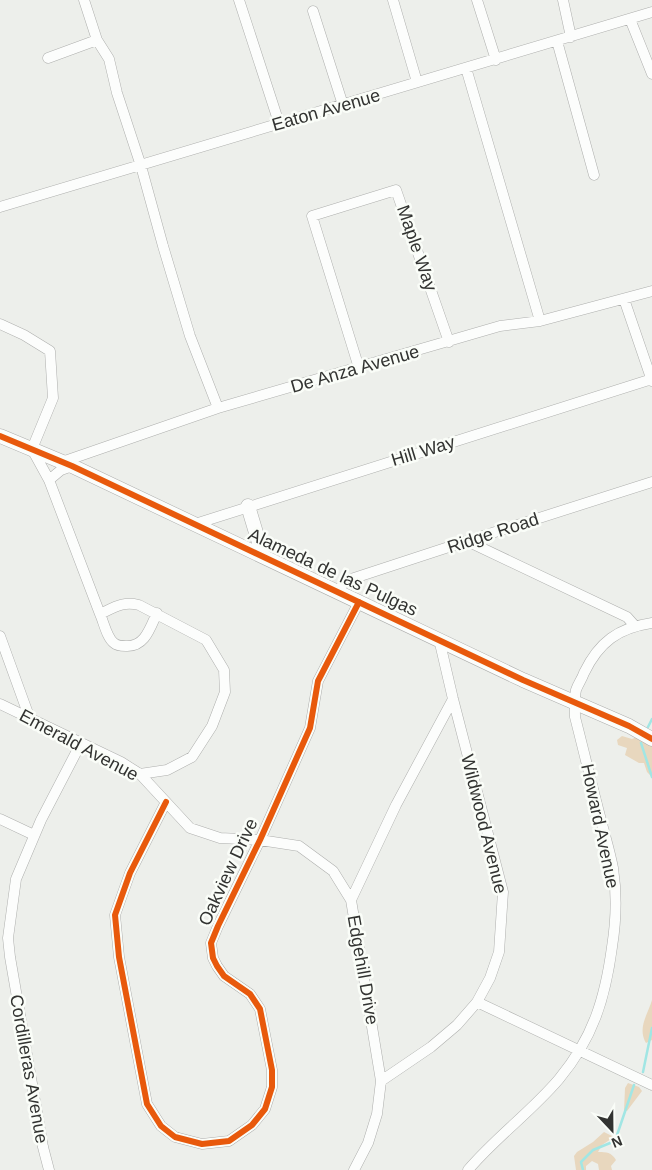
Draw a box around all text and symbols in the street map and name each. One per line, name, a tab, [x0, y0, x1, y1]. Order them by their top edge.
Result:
street label: Eaton Avenue	[270, 85, 382, 135]
street label: Maple Way	[393, 202, 441, 294]
street label: De Anza Avenue	[288, 341, 422, 397]
street label: Hill Way	[389, 432, 457, 470]
street label: Ridge Road	[445, 509, 541, 557]
street label: Alameda de las Pulgas	[245, 524, 421, 620]
street label: Emerald Avenue	[16, 705, 142, 785]
street label: Wildwood Avenue	[457, 752, 511, 896]
street label: Howard Avenue	[577, 762, 623, 890]
street label: Oakview Drive	[194, 815, 262, 929]
street label: Edgehill Drive	[344, 914, 382, 1026]
street label: Cordilleras Avenue	[6, 993, 52, 1145]
north arrow	[587, 1105, 637, 1155]
text: N	[609, 1133, 625, 1151]

